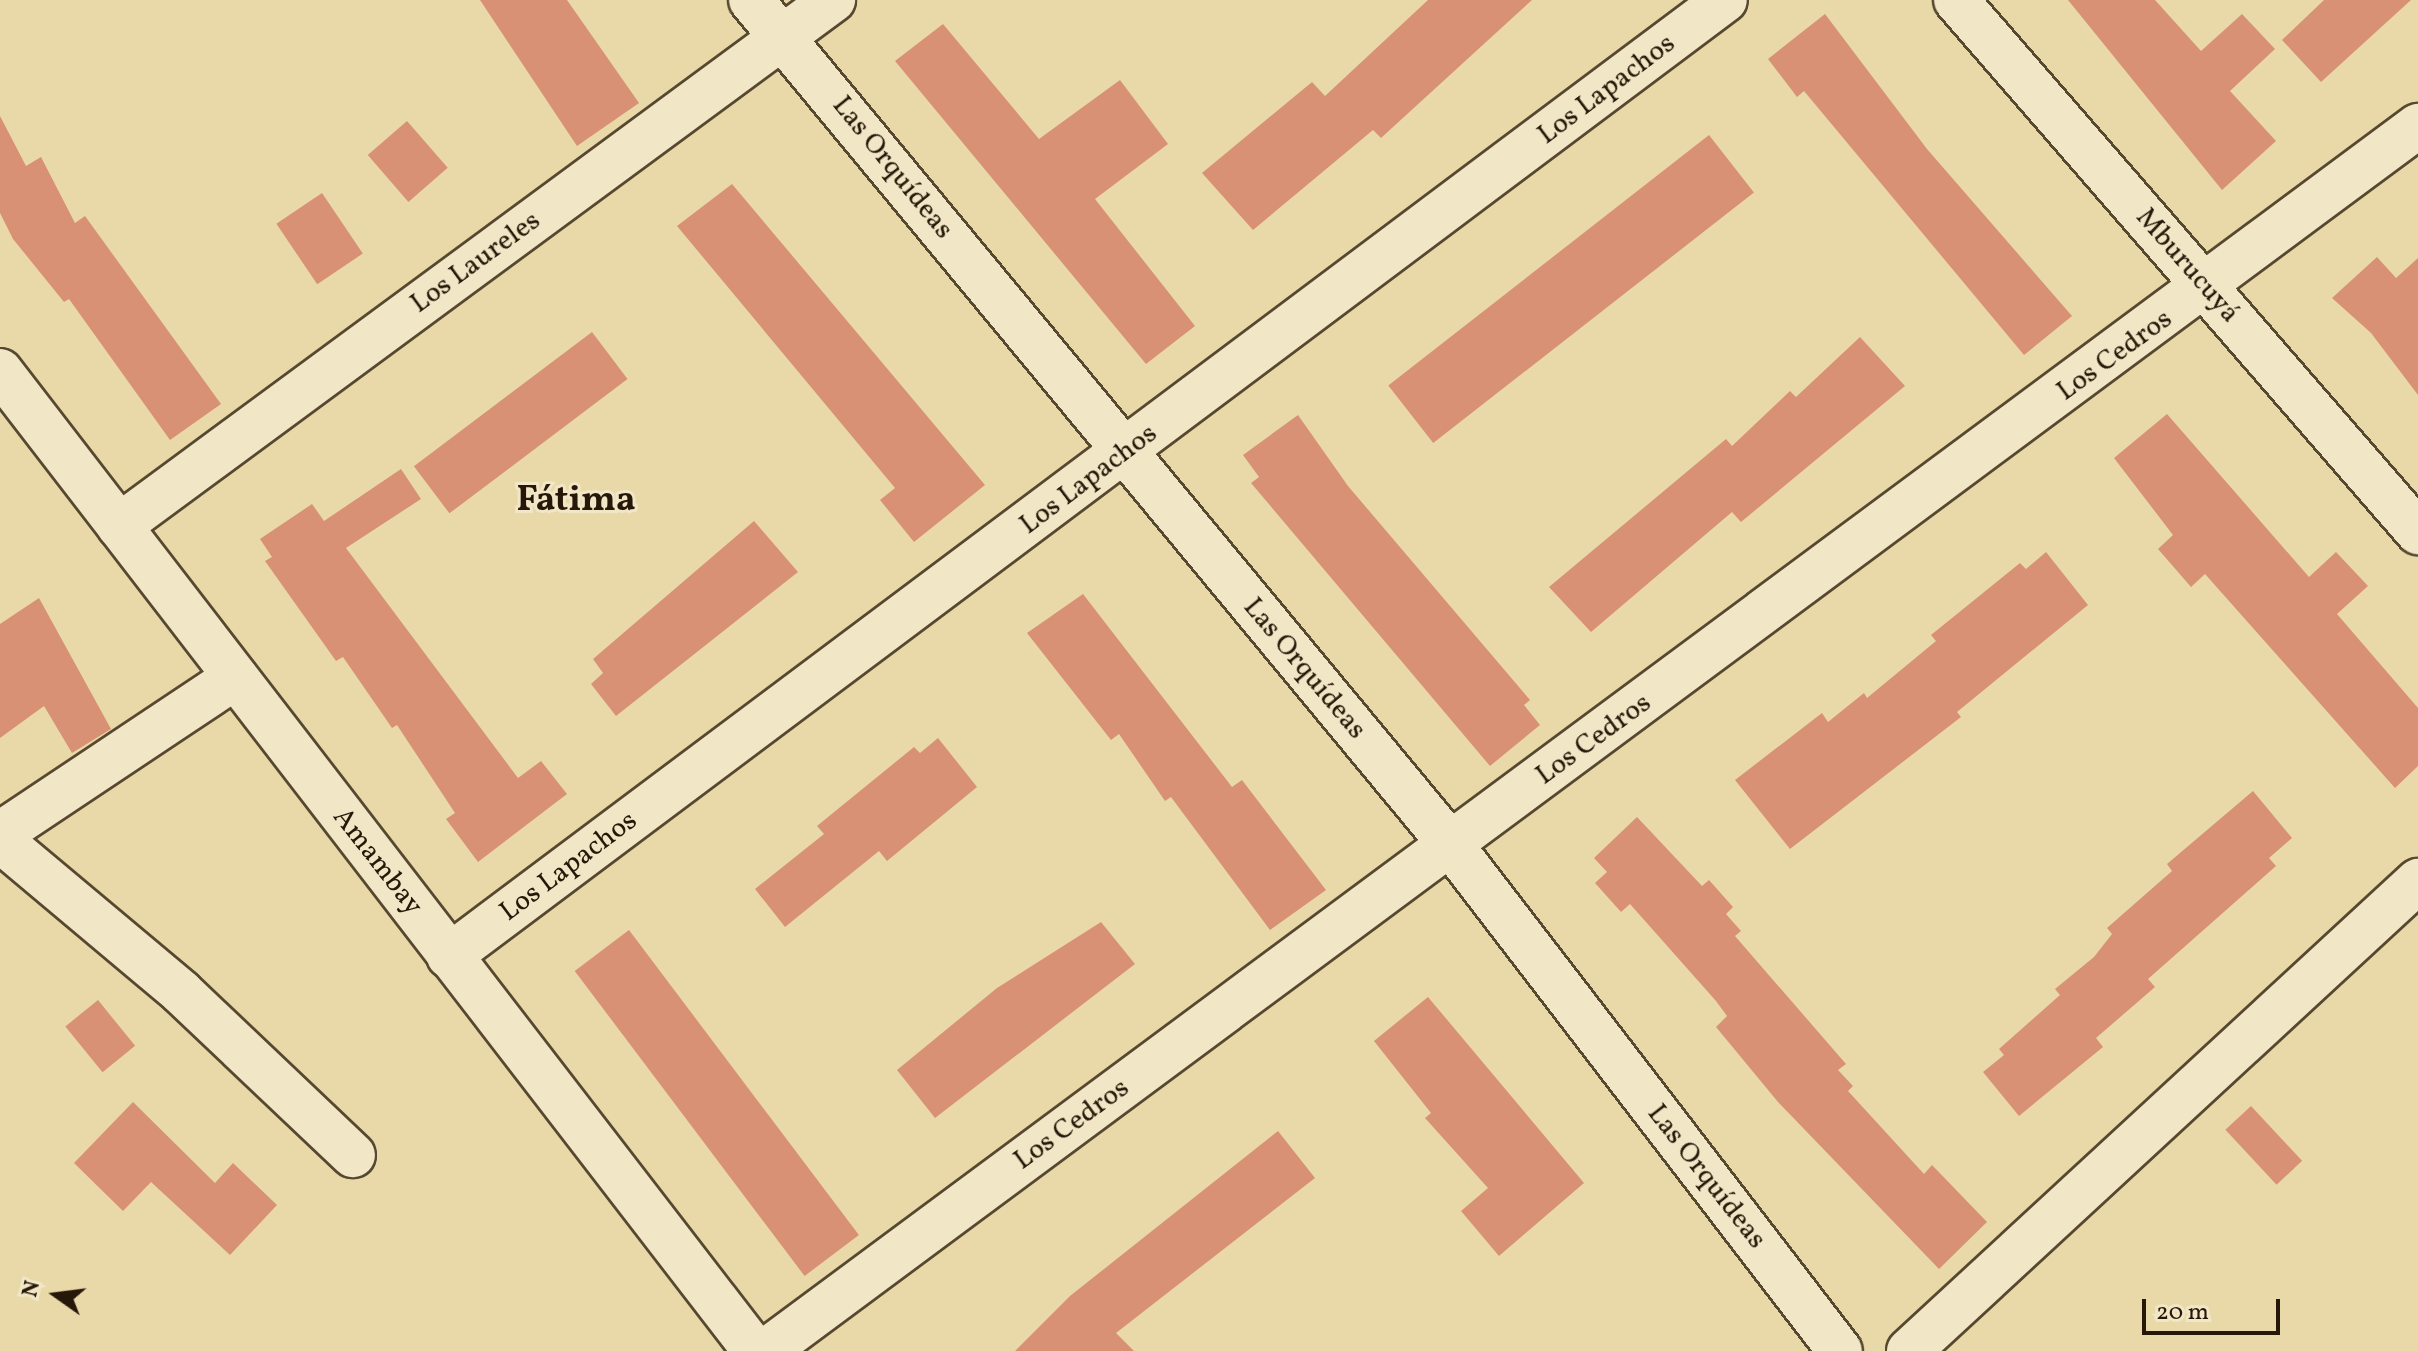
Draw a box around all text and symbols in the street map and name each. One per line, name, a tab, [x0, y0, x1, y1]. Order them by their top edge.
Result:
street label: Los Lapachos	[1532, 27, 1682, 153]
street label: Las Orquídeas	[824, 90, 960, 246]
street label: Mburucuyá	[2128, 202, 2246, 330]
street label: Los Laureles	[405, 205, 547, 321]
street label: Los Cedros	[2051, 303, 2179, 409]
street label: Los Lapachos	[1014, 417, 1164, 543]
district label: Fátima	[516, 480, 636, 524]
street label: Las Orquídeas	[1235, 592, 1373, 746]
street label: Los Cedros	[1530, 687, 1658, 793]
street label: Amambay	[325, 802, 429, 922]
street label: Los Lapachos	[494, 804, 644, 930]
street label: Los Cedros	[1008, 1072, 1136, 1178]
street label: Las Orquídeas	[1639, 1098, 1773, 1256]
north arrow	[16, 1255, 96, 1335]
text: N	[15, 1278, 49, 1301]
scale bar	[2146, 1283, 2284, 1333]
text: 20 m	[2156, 1296, 2209, 1330]

